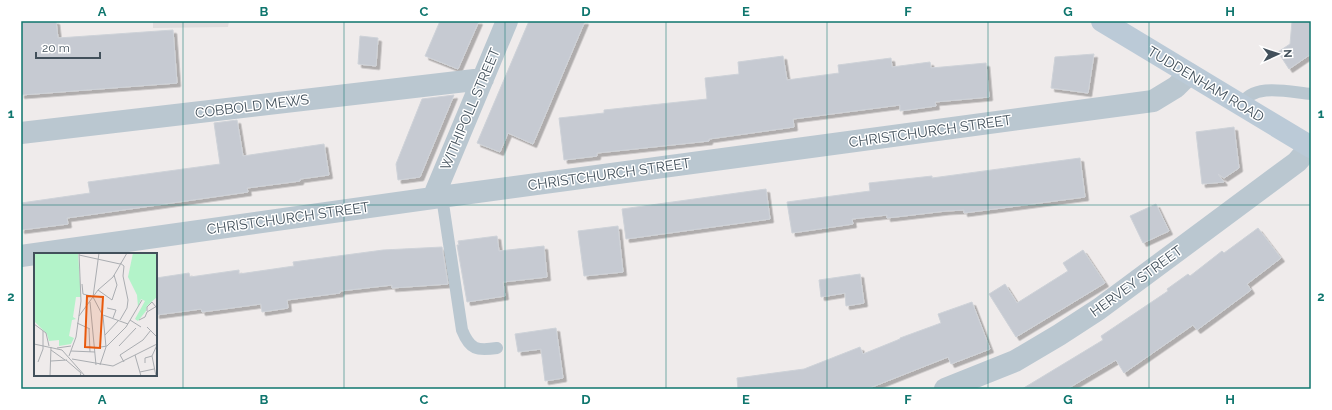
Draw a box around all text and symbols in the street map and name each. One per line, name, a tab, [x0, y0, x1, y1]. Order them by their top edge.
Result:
text: A	[98, 4, 107, 19]
text: B	[260, 4, 269, 19]
text: C	[420, 4, 429, 19]
text: D	[581, 4, 591, 19]
text: E	[742, 4, 750, 19]
text: F	[904, 4, 912, 19]
text: G	[1063, 4, 1073, 19]
text: H	[1225, 4, 1235, 19]
scale bar	[36, 34, 100, 60]
north arrow	[1258, 34, 1298, 74]
text: 20 m	[42, 41, 70, 55]
street label: TUDDENHAM ROAD	[1145, 43, 1267, 125]
street label: WITHIPOLL STREET	[437, 45, 503, 172]
text: N	[1281, 49, 1294, 58]
street label: COBBOLD MEWS	[194, 91, 310, 121]
text: 1	[8, 106, 15, 121]
text: 1	[1318, 106, 1325, 121]
street label: CHRISTCHURCH STREET	[848, 112, 1013, 150]
street label: CHRISTCHURCH STREET	[527, 155, 692, 193]
street label: CHRISTCHURCH STREET	[206, 199, 371, 237]
street label: HERVEY STREET	[1087, 242, 1185, 320]
inset map	[34, 253, 157, 376]
text: 2	[7, 289, 15, 304]
text: 2	[1317, 289, 1325, 304]
text: A	[98, 392, 107, 407]
text: B	[260, 392, 269, 407]
text: C	[420, 392, 429, 407]
text: D	[581, 392, 591, 407]
text: E	[742, 392, 750, 407]
text: F	[904, 392, 912, 407]
text: G	[1063, 392, 1073, 407]
text: H	[1225, 392, 1235, 407]

